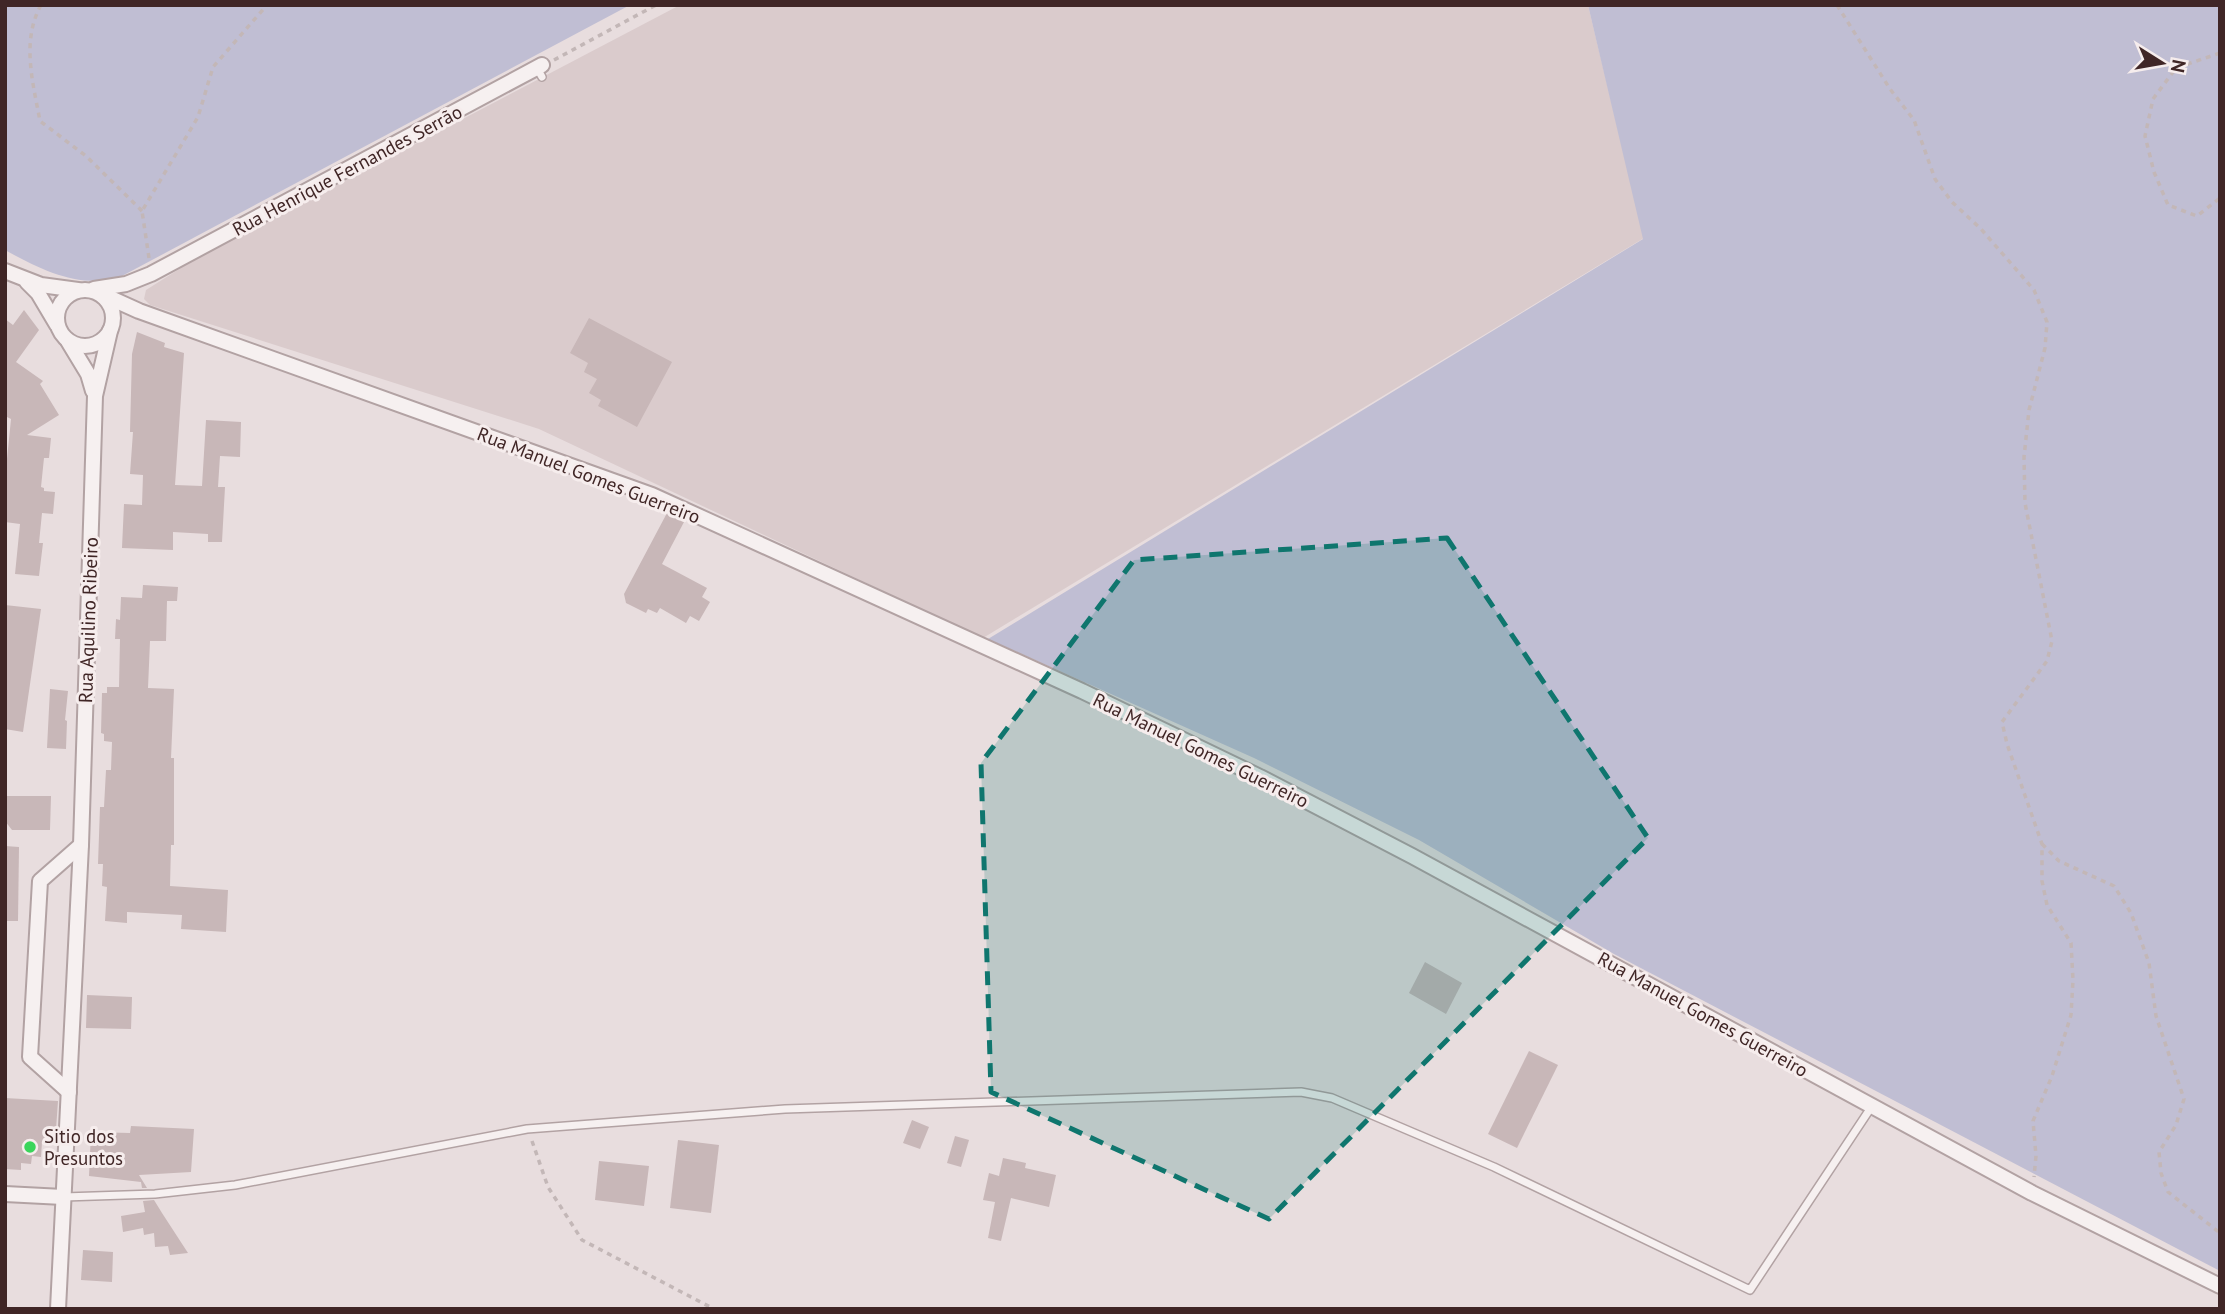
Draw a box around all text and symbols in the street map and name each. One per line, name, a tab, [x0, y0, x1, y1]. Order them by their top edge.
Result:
north arrow	[2127, 28, 2197, 98]
text: N	[2166, 58, 2192, 75]
street label: Rua Henrique Fernandes Serrão	[228, 99, 466, 241]
street label: Rua Manuel Gomes Guerreiro	[474, 421, 704, 529]
street label: Rua Aquilino Ribeiro	[73, 537, 103, 703]
street label: Rua Manuel Gomes Guerreiro	[1089, 687, 1313, 813]
street label: Rua Manuel Gomes Guerreiro	[1594, 946, 1812, 1082]
place label: Sitio dos Presuntos	[44, 1124, 123, 1170]
marker: Sitio dos Presuntos	[22, 1139, 38, 1155]

